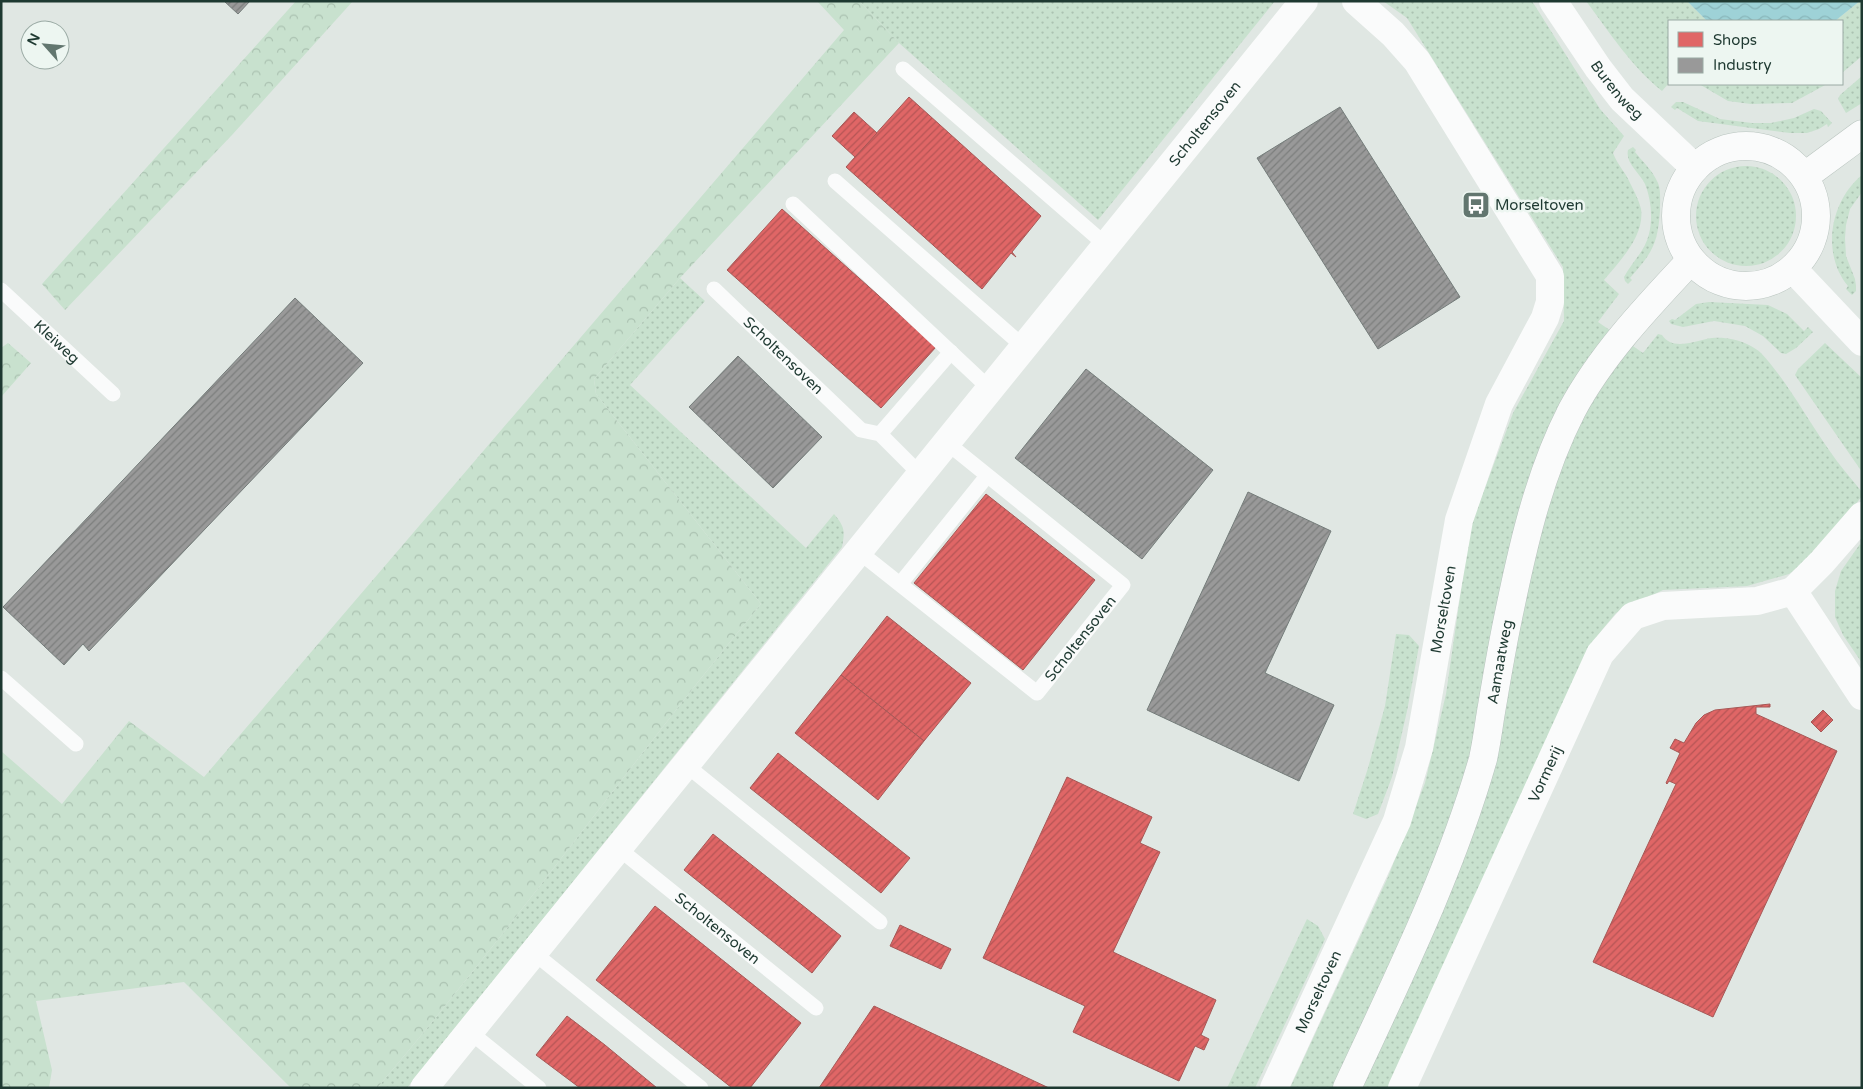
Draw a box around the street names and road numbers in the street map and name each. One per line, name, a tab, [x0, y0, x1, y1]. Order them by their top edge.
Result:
street label: Burenweg	[1587, 57, 1647, 124]
street label: Scholtensoven	[1165, 77, 1245, 170]
street label: Scholtensoven	[739, 313, 827, 398]
street label: Kleiweg	[30, 316, 83, 367]
street label: Morseltoven	[1427, 564, 1460, 655]
street label: Scholtensoven	[1041, 592, 1120, 685]
street label: Aamaatweg	[1483, 618, 1516, 705]
street label: Vormerij	[1525, 743, 1566, 805]
street label: Scholtensoven	[671, 889, 764, 968]
street label: Morseltoven	[1292, 948, 1345, 1036]

